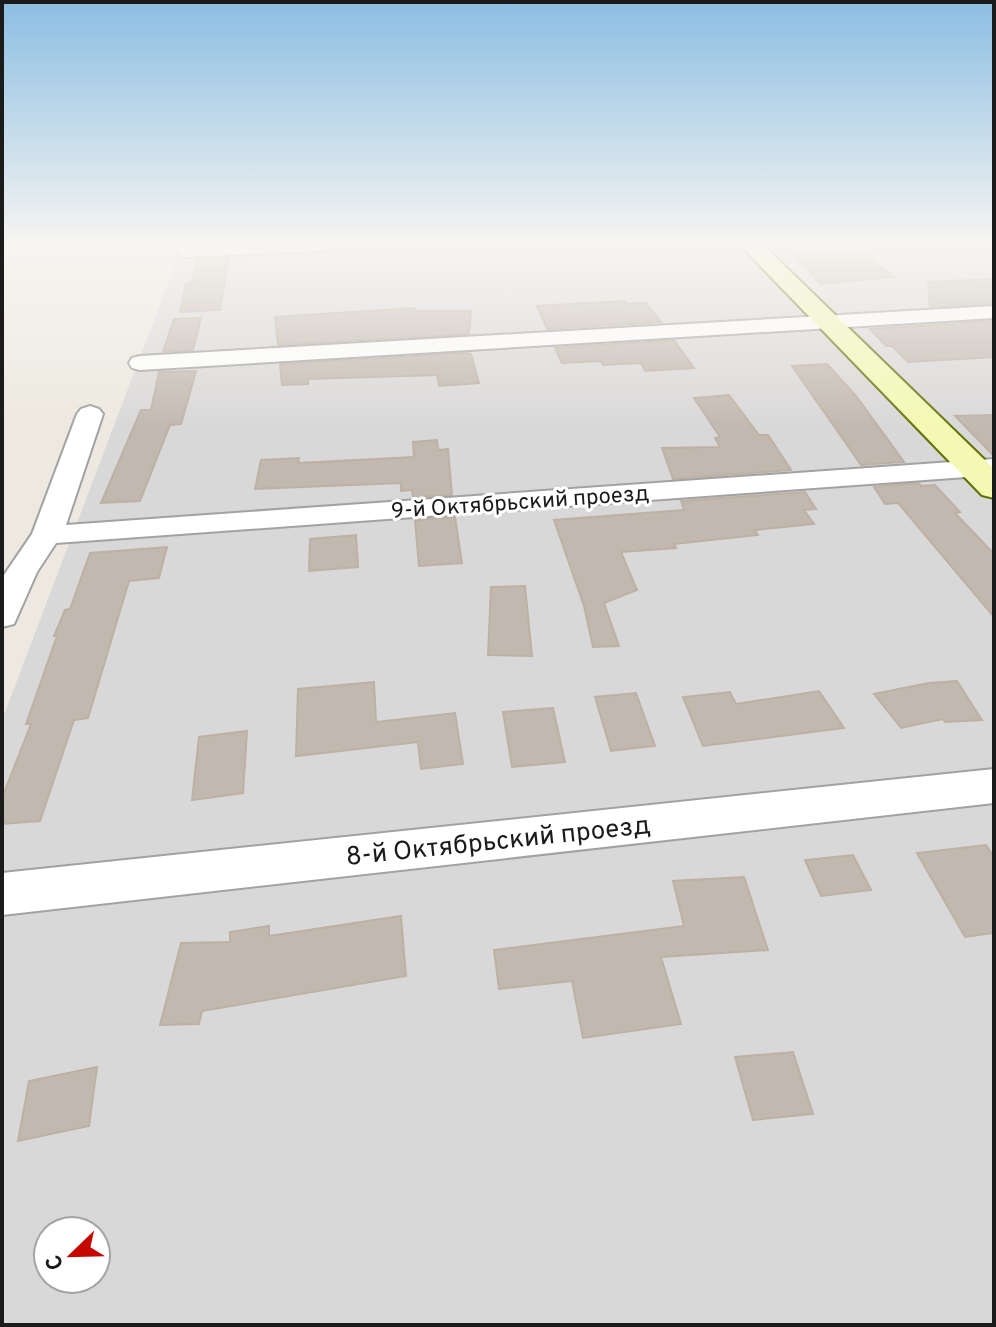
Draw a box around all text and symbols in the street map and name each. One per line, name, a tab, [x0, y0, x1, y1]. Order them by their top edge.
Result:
street label: 9-й Октябрьский проезд	[390, 481, 650, 526]
street label: 8-й Октябрьский проезд	[344, 810, 652, 875]
north arrow	[32, 1215, 112, 1295]
text: С	[41, 1250, 71, 1274]

